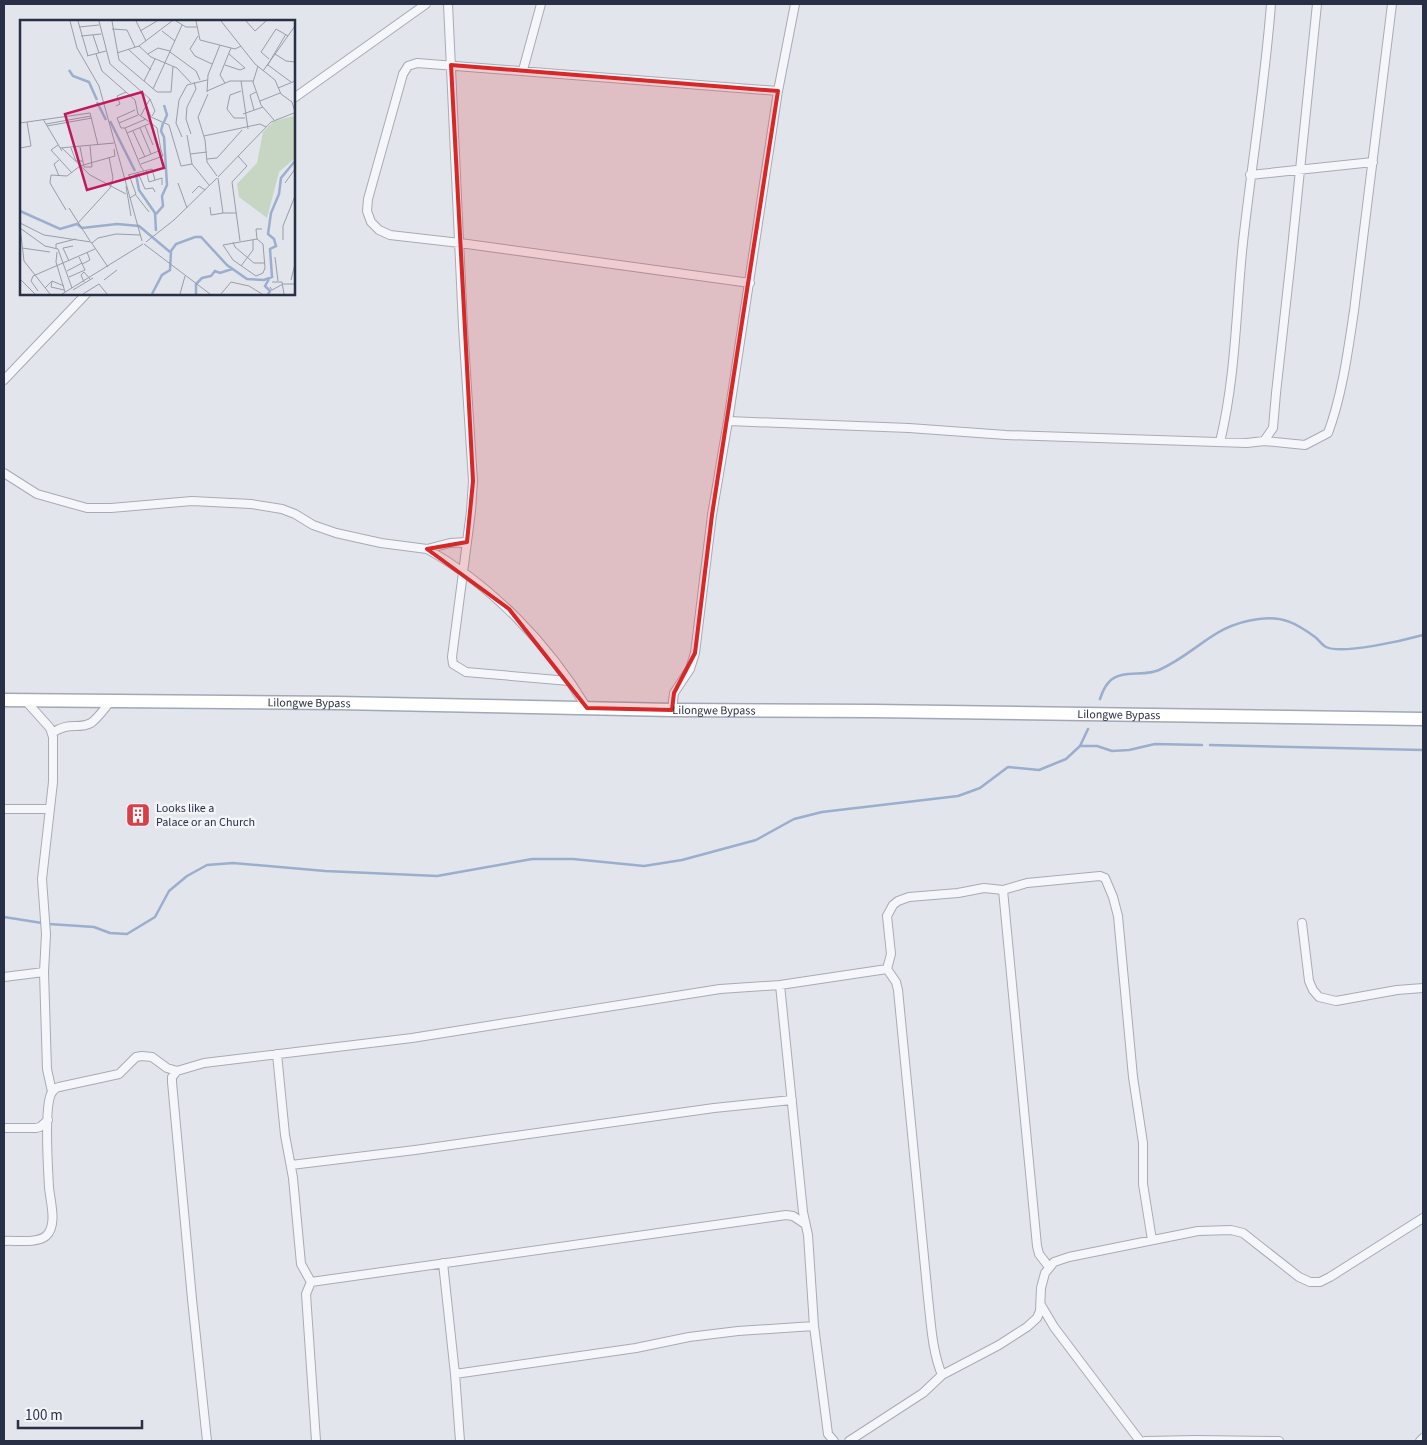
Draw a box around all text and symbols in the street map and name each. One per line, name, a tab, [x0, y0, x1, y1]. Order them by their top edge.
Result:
inset map	[20, 20, 295, 295]
street label: Lilongwe Bypass	[267, 694, 351, 712]
street label: Lilongwe Bypass	[672, 702, 755, 719]
street label: Lilongwe Bypass	[1077, 706, 1161, 724]
place label: Looks like a Palace or an Church	[156, 800, 255, 831]
building icon: Looks like a Palace or an Church	[125, 802, 151, 828]
scale bar	[18, 1398, 141, 1430]
text: 100 m	[25, 1405, 63, 1426]

